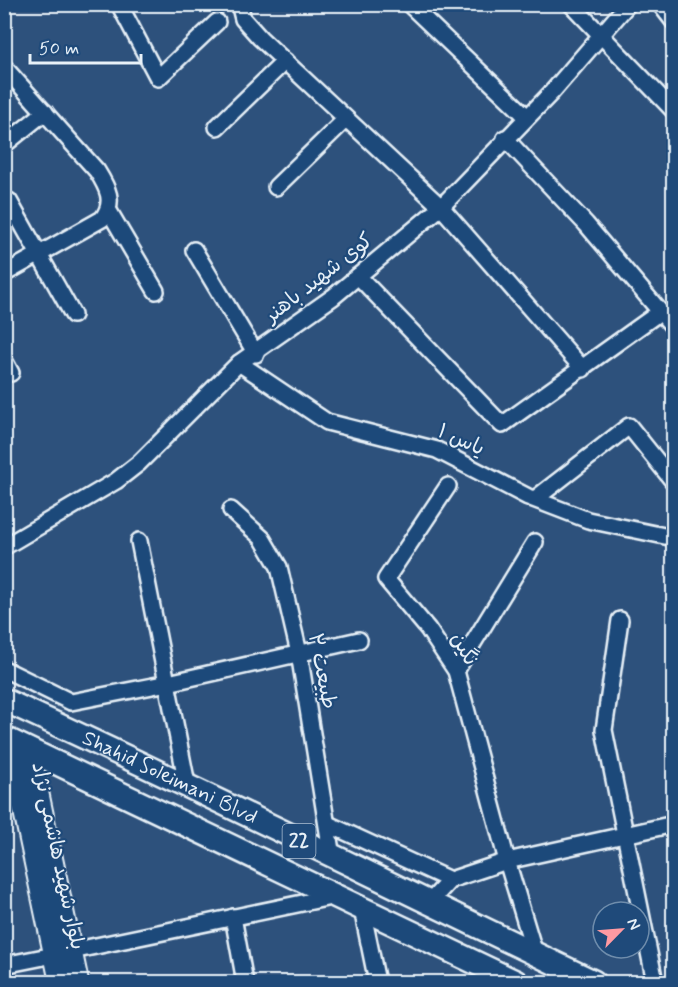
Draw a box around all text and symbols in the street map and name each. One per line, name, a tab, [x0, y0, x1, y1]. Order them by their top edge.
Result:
scale bar	[30, 27, 141, 65]
text: 50 m	[39, 37, 79, 61]
street label: کوی شهید باهنر	[257, 227, 379, 330]
street label: یاس ۱	[433, 417, 489, 463]
street label: نگین	[444, 627, 484, 671]
street label: طبیعت ٣	[301, 631, 343, 711]
street label: Shahid Soleimani Blvd	[78, 724, 262, 831]
street label: بلوار شهید هاشمی نژاد	[24, 760, 92, 952]
road number: 22	[282, 824, 316, 858]
north arrow	[591, 900, 651, 960]
text: N	[621, 915, 645, 934]

